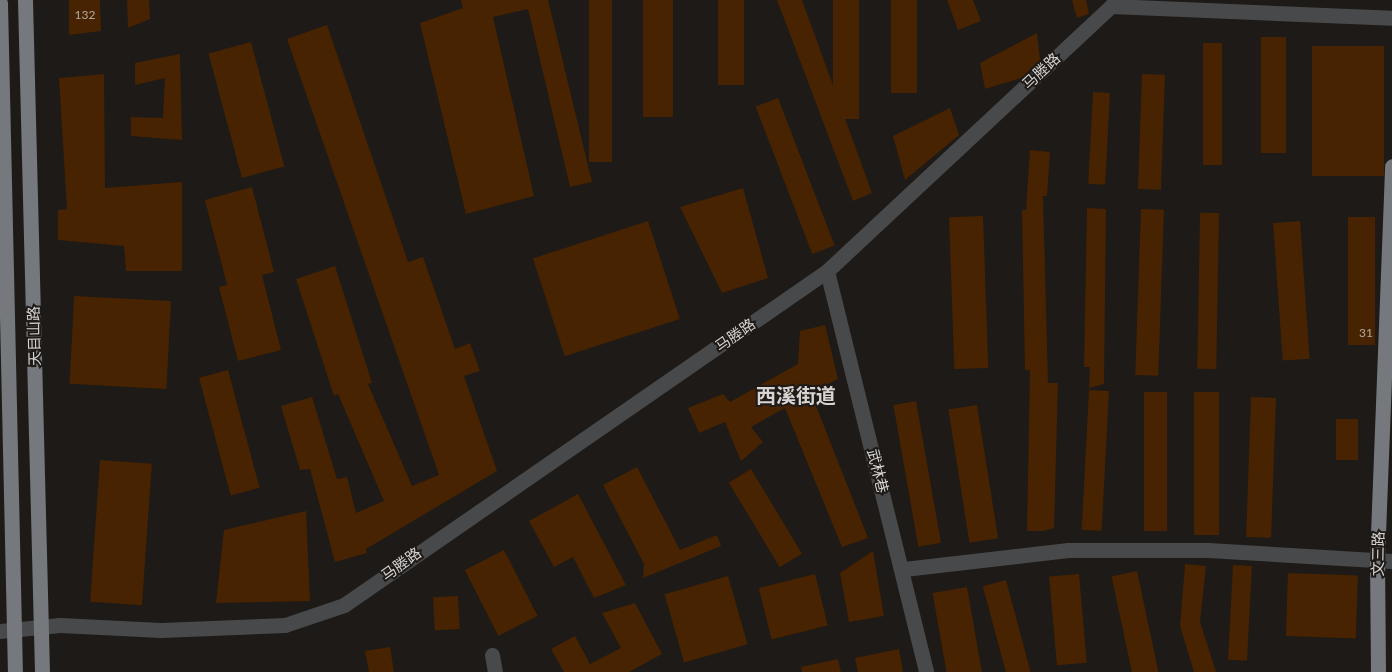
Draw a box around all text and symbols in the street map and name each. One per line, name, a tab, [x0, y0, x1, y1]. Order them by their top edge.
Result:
house number: 132	[75, 8, 95, 22]
street label: 马塍路	[1018, 49, 1064, 93]
street label: 天目山路	[24, 306, 44, 366]
street label: 马塍路	[711, 315, 759, 355]
house number: 31	[1359, 326, 1373, 340]
district label: 西溪街道	[756, 383, 836, 407]
street label: 武林巷	[864, 447, 892, 495]
street label: 文三路	[1369, 531, 1387, 577]
street label: 马塍路	[378, 543, 424, 585]

